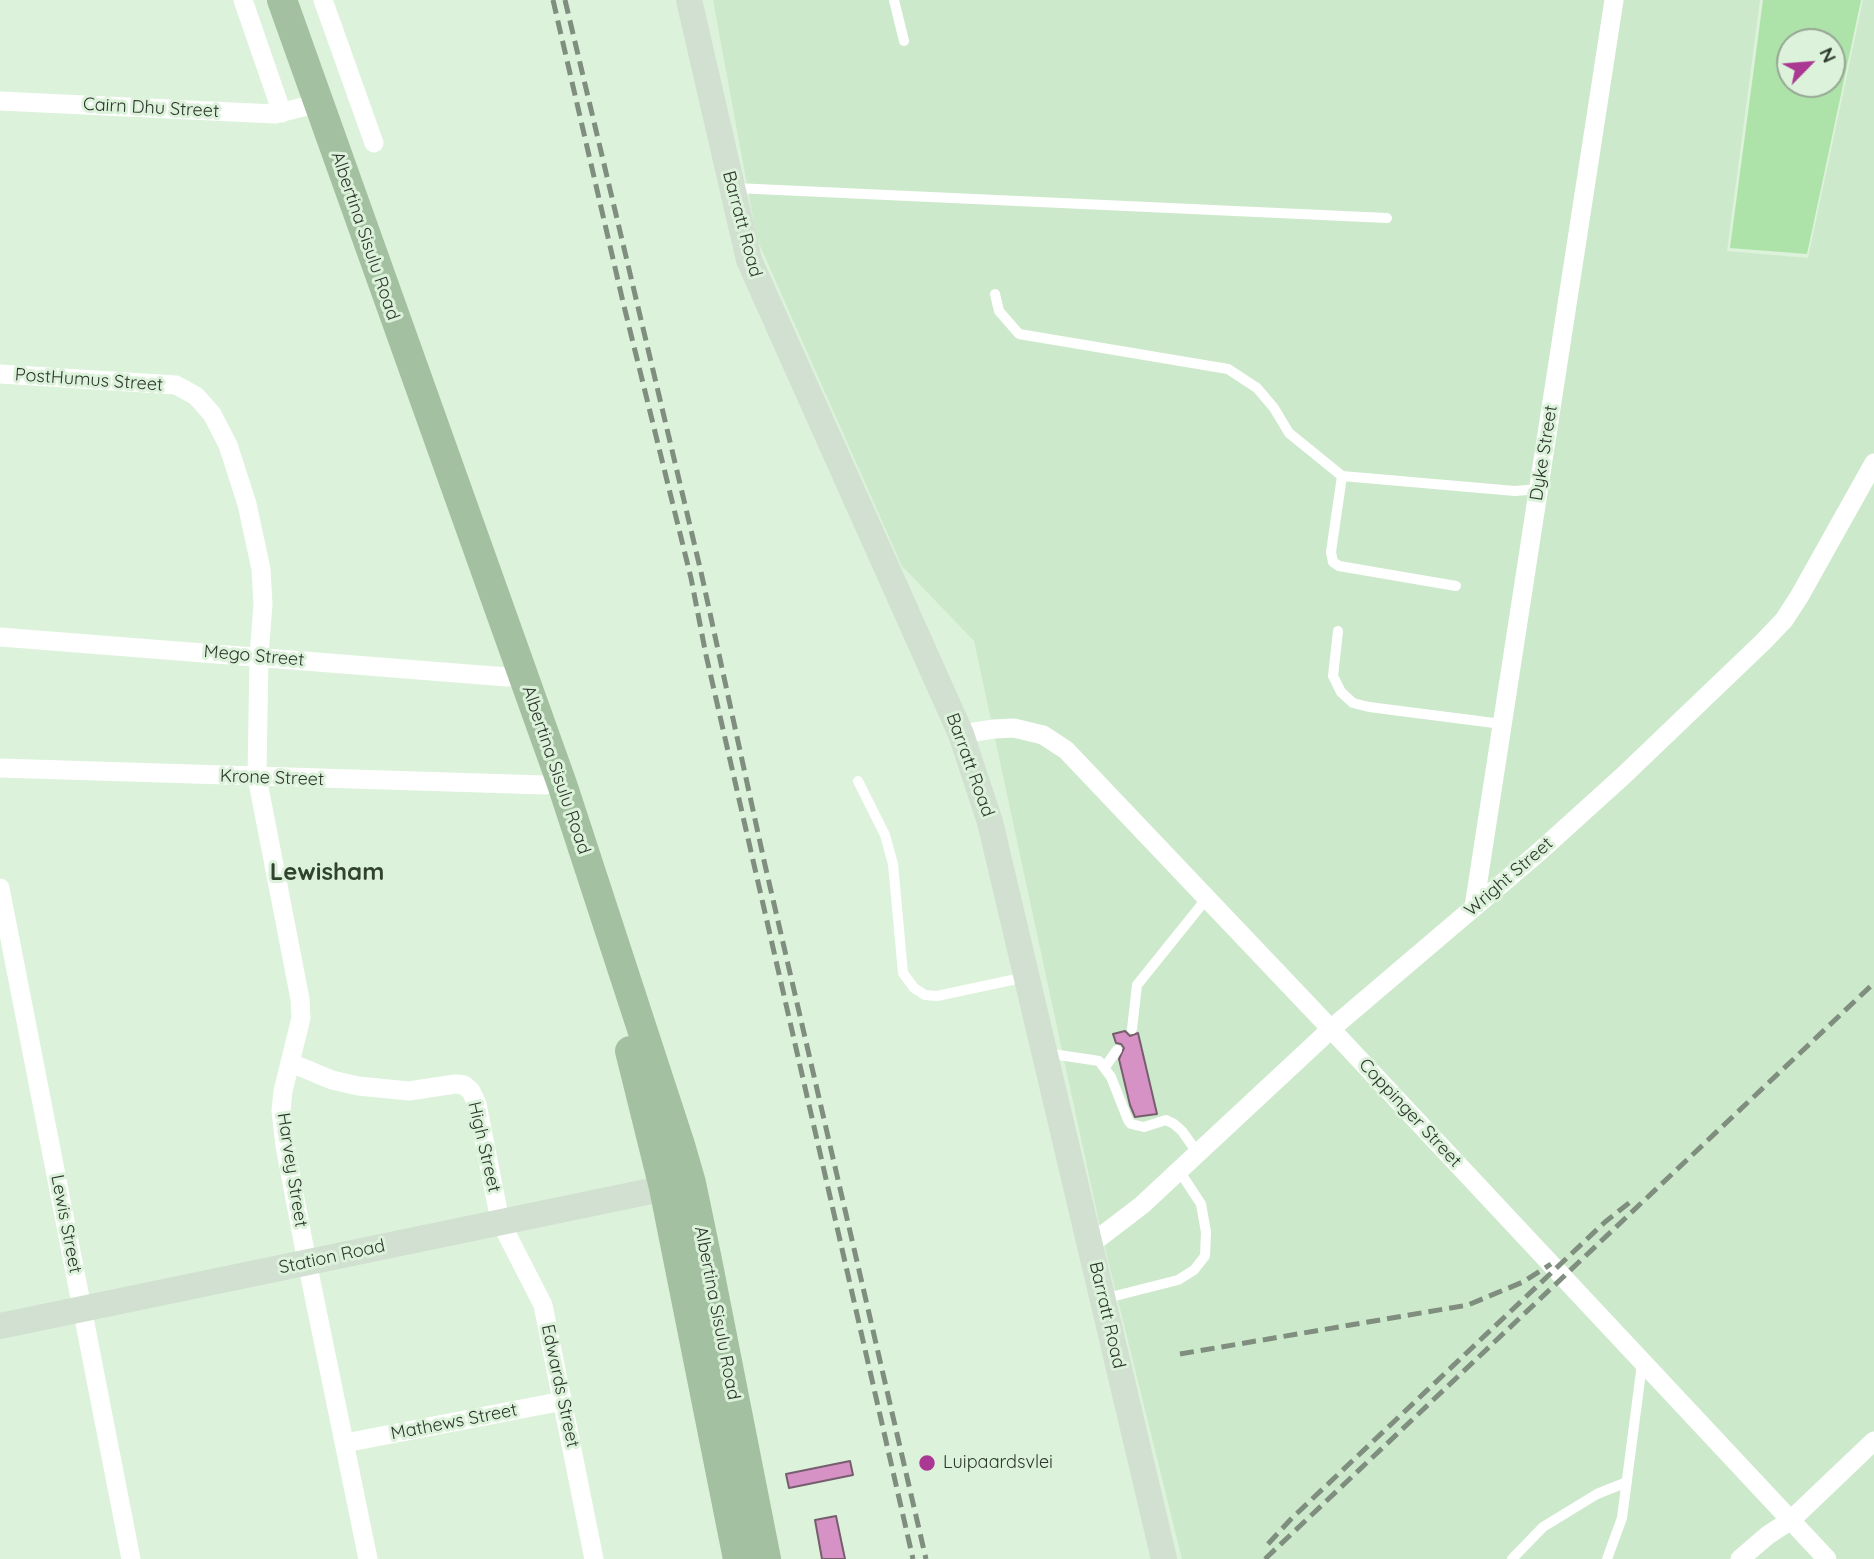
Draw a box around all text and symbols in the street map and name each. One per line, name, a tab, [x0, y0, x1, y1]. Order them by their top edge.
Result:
north arrow	[1776, 28, 1846, 98]
text: N	[1814, 44, 1842, 66]
street label: Cairn Dhu Street	[82, 94, 220, 122]
street label: Albertina Sisulu Road	[326, 149, 404, 323]
street label: Barratt Road	[717, 169, 767, 279]
street label: PostHumus Street	[14, 364, 164, 396]
street label: Dyke Street	[1526, 404, 1562, 502]
street label: Mego Street	[203, 641, 305, 671]
street label: Albertina Sisulu Road	[517, 683, 595, 857]
street label: Barratt Road	[941, 710, 999, 820]
street label: Krone Street	[220, 765, 324, 791]
street label: Wright Street	[1460, 833, 1558, 921]
district label: Lewisham	[270, 859, 384, 887]
street label: Coppinger Street	[1354, 1054, 1466, 1172]
street label: High Street	[463, 1100, 505, 1194]
street label: Harvey Street	[272, 1111, 312, 1229]
street label: Lewis Street	[46, 1173, 86, 1275]
street label: Albertina Sisulu Road	[690, 1224, 744, 1402]
street label: Station Road	[277, 1235, 387, 1279]
street label: Barratt Road	[1084, 1259, 1130, 1371]
street label: Edwards Street	[536, 1322, 584, 1450]
street label: Mathews Street	[389, 1399, 519, 1445]
place label: Luipaardsvlei	[943, 1452, 1053, 1474]
marker: Luipaardsvlei	[917, 1453, 937, 1473]

